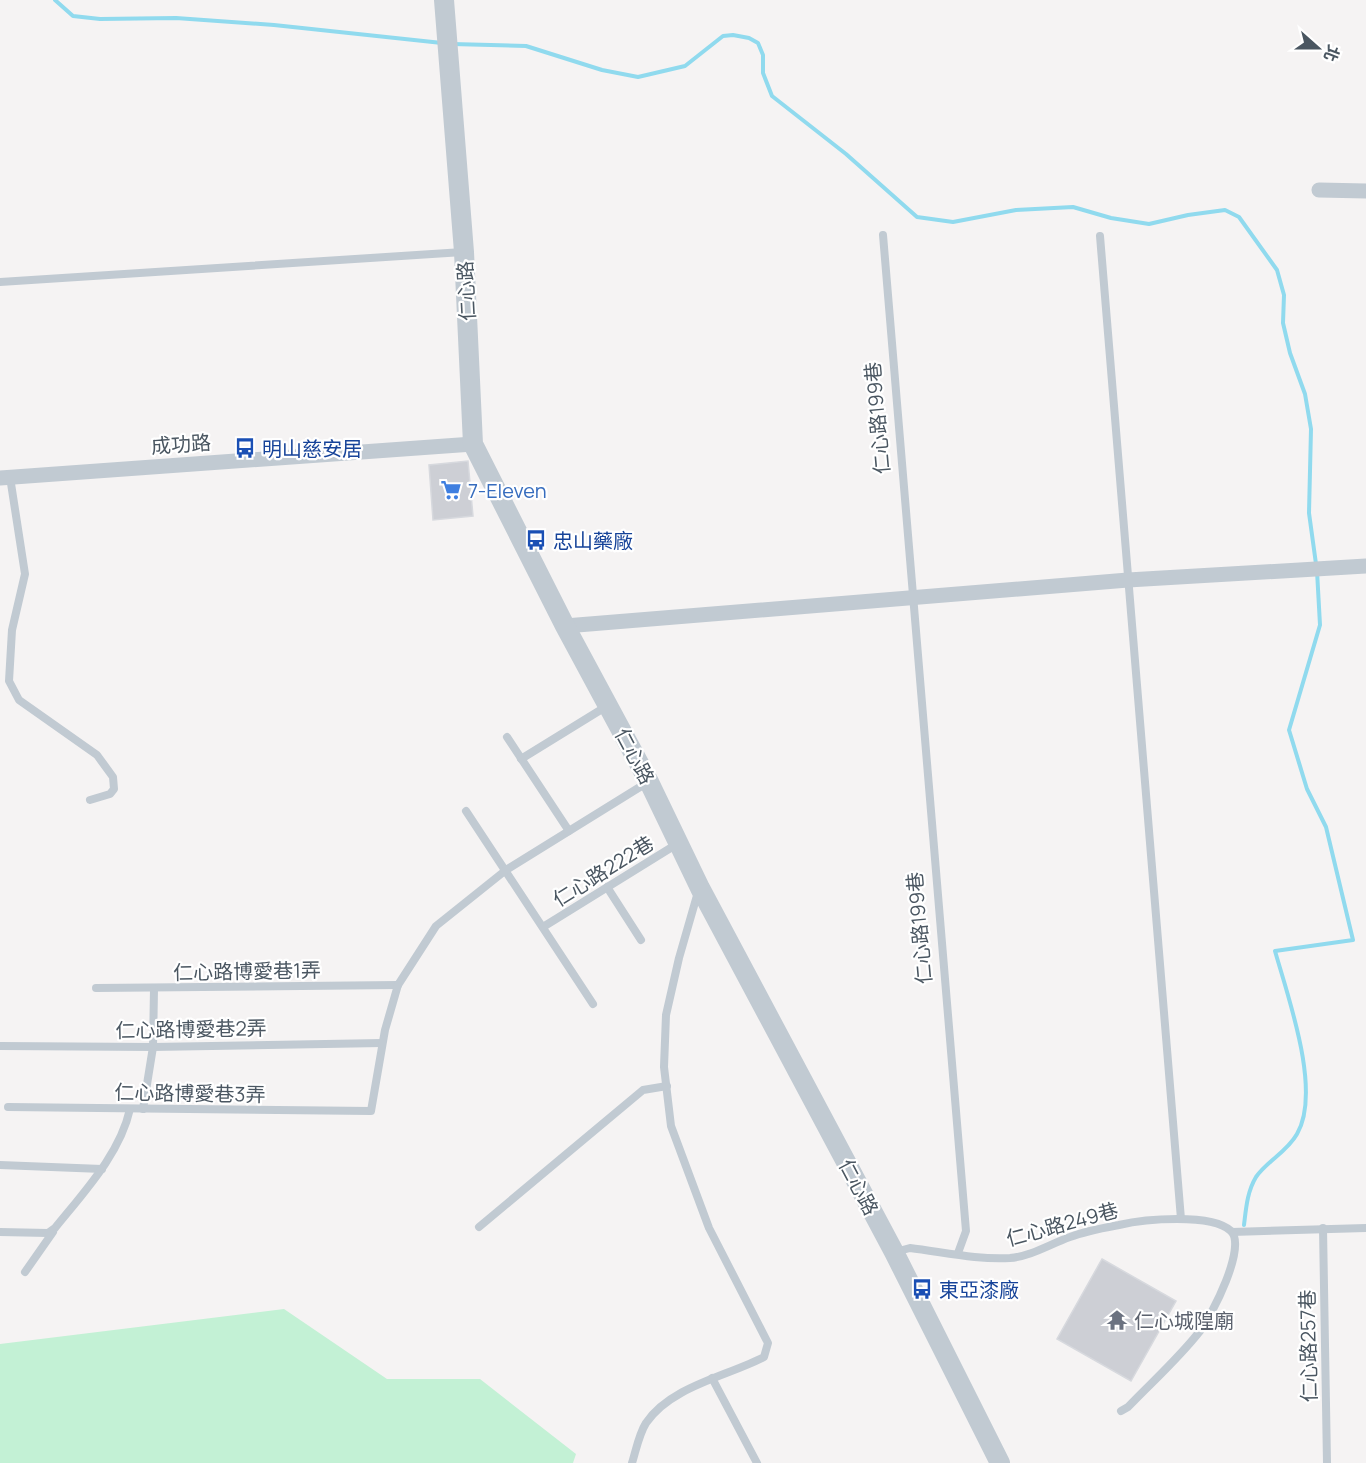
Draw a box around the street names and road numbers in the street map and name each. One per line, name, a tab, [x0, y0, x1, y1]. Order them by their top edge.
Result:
street label: 仁心路	[451, 260, 481, 322]
street label: 仁心路199巷	[859, 361, 895, 475]
street label: 成功路	[150, 428, 212, 460]
street label: 仁心路	[609, 723, 661, 789]
street label: 仁心路222巷	[547, 829, 659, 913]
street label: 仁心路199巷	[901, 871, 937, 985]
street label: 仁心路博愛巷1弄	[173, 956, 321, 986]
street label: 仁心路博愛巷2弄	[115, 1014, 267, 1044]
street label: 仁心路博愛巷3弄	[114, 1078, 266, 1108]
street label: 仁心路	[833, 1154, 885, 1220]
street label: 仁心路249巷	[1003, 1196, 1121, 1252]
street label: 仁心路257巷	[1294, 1289, 1322, 1403]

